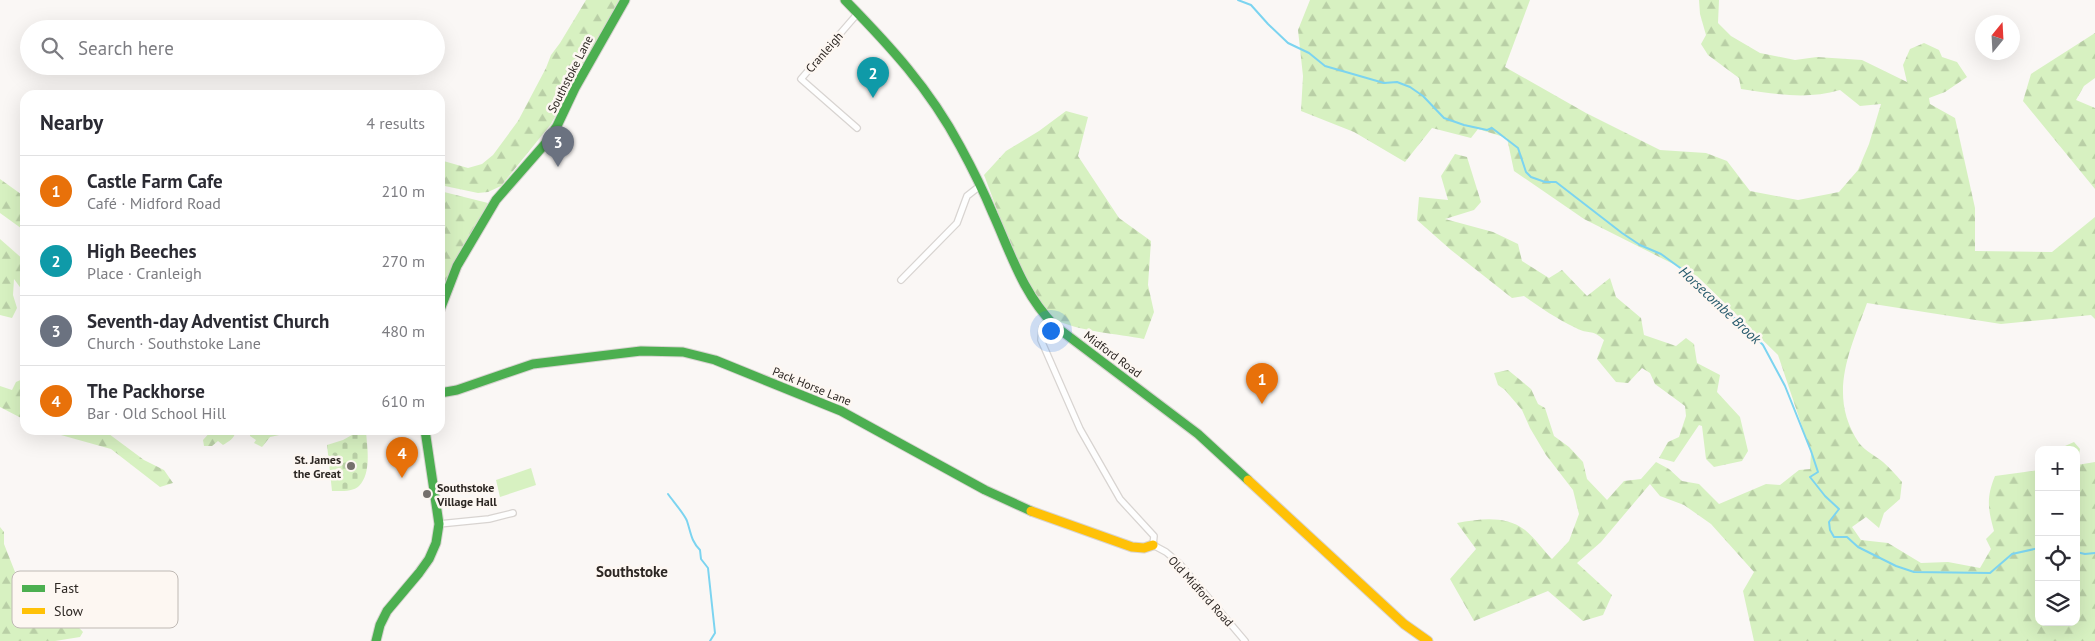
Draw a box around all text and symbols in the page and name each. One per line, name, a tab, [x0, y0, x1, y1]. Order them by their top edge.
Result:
north arrow	[1975, 15, 2020, 60]
search box	[20, 20, 445, 75]
street label: Cranleigh	[802, 29, 846, 75]
street label: Southstoke Lane	[544, 33, 596, 115]
icon: search	[38, 34, 66, 62]
text: Search here	[78, 36, 174, 60]
pin: 2	[857, 57, 889, 98]
text: Nearby	[40, 109, 103, 136]
text: 4 results	[366, 113, 425, 133]
pin: 3	[542, 126, 574, 167]
text: Castle Farm Cafe	[87, 169, 223, 193]
text: 1	[51, 181, 61, 201]
text: 210 m	[382, 181, 425, 201]
text: Café · Midford Road	[87, 193, 221, 213]
text: High Beeches	[87, 239, 196, 263]
text: 2	[51, 251, 61, 271]
text: 270 m	[382, 251, 425, 271]
water label: Horsecombe Brook	[1675, 262, 1765, 348]
text: Place · Cranleigh	[87, 263, 202, 283]
text: Seventh-day Adventist Church	[87, 309, 329, 333]
your location	[1038, 318, 1064, 344]
text: 3	[51, 321, 61, 341]
text: 480 m	[382, 321, 425, 341]
street label: Midford Road	[1081, 327, 1145, 381]
text: Church · Southstoke Lane	[87, 333, 261, 353]
street label: Pack Horse Lane	[770, 363, 854, 409]
pin: 1	[1246, 363, 1278, 404]
text: The Packhorse	[87, 379, 205, 403]
text: 4	[51, 391, 61, 411]
text: 610 m	[382, 391, 425, 411]
text: Bar · Old School Hill	[87, 403, 226, 423]
pin: 4	[386, 437, 418, 478]
map controls	[2035, 446, 2080, 626]
button: +	[2035, 446, 2080, 491]
place label: St. James the Great	[294, 452, 342, 481]
marker: St. James the Great	[345, 460, 357, 472]
place label: Southstoke Village Hall	[436, 480, 497, 509]
marker: Southstoke Village Hall	[421, 488, 433, 500]
button: −	[2035, 491, 2080, 536]
button: locate	[2035, 536, 2080, 581]
street label: Old Midford Road	[1165, 553, 1237, 629]
district label: Southstoke	[596, 562, 668, 581]
legend	[12, 571, 178, 628]
text: Fast	[54, 579, 79, 597]
button: layers	[2035, 581, 2080, 626]
text: Slow	[54, 602, 84, 620]

